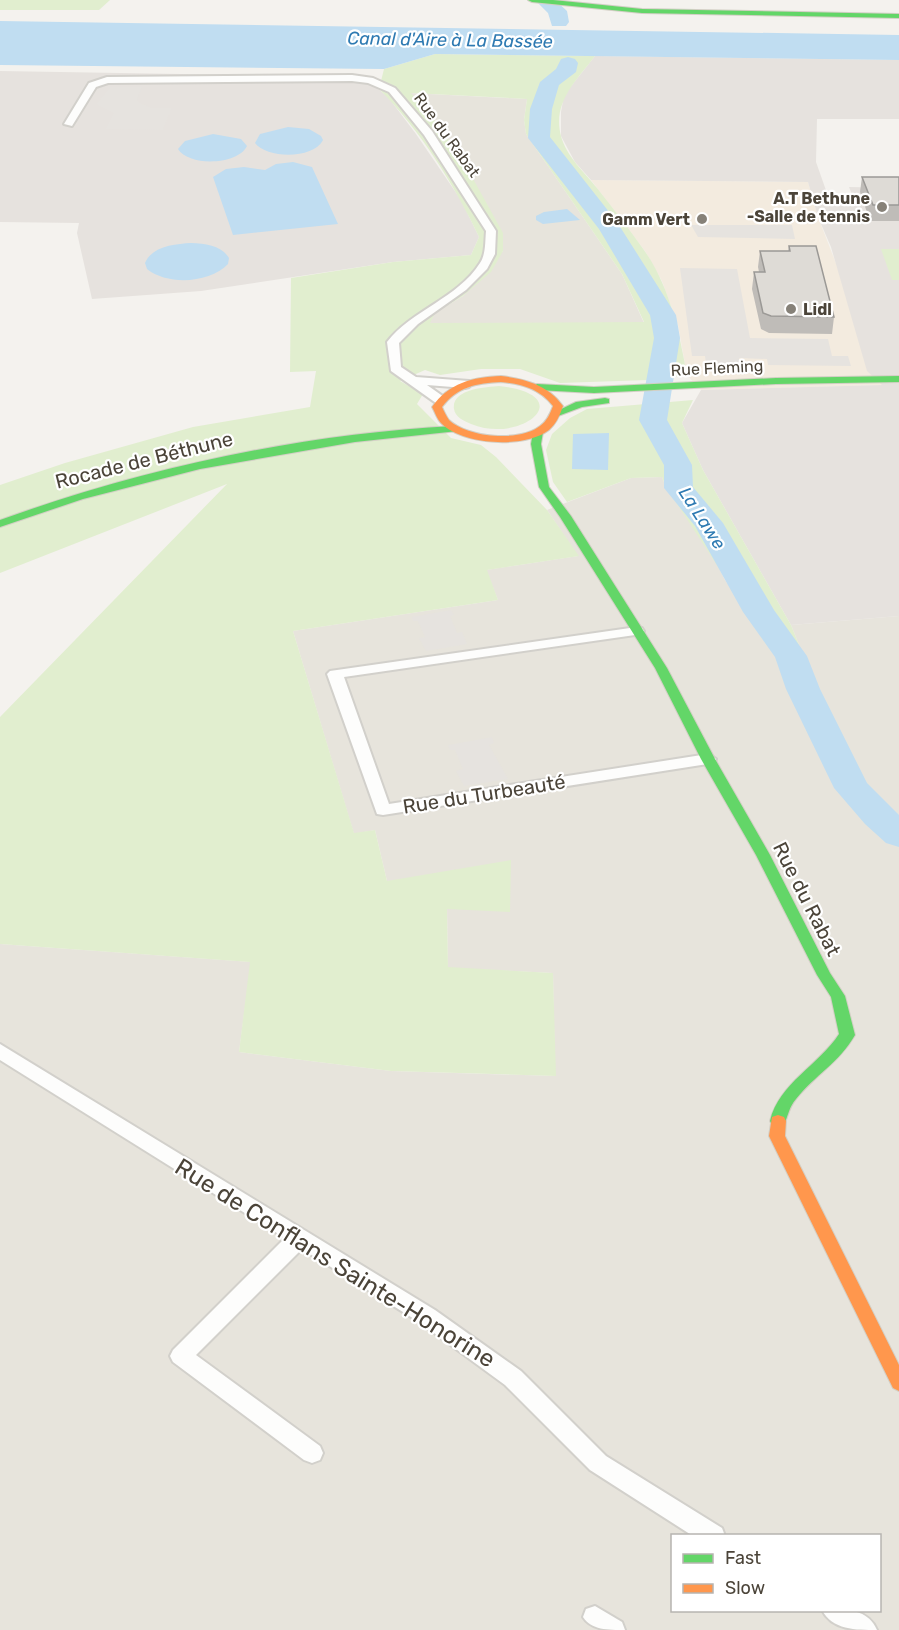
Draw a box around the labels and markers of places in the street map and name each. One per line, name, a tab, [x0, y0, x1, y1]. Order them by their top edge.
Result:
place label: A.T Bethune -Salle de tennis	[747, 189, 870, 226]
marker: A.T Bethune -Salle de tennis	[875, 200, 889, 214]
place label: Gamm Vert	[602, 210, 691, 229]
marker: Gamm Vert	[695, 212, 709, 226]
place label: Lidl	[803, 300, 832, 319]
marker: Lidl	[784, 302, 798, 316]

